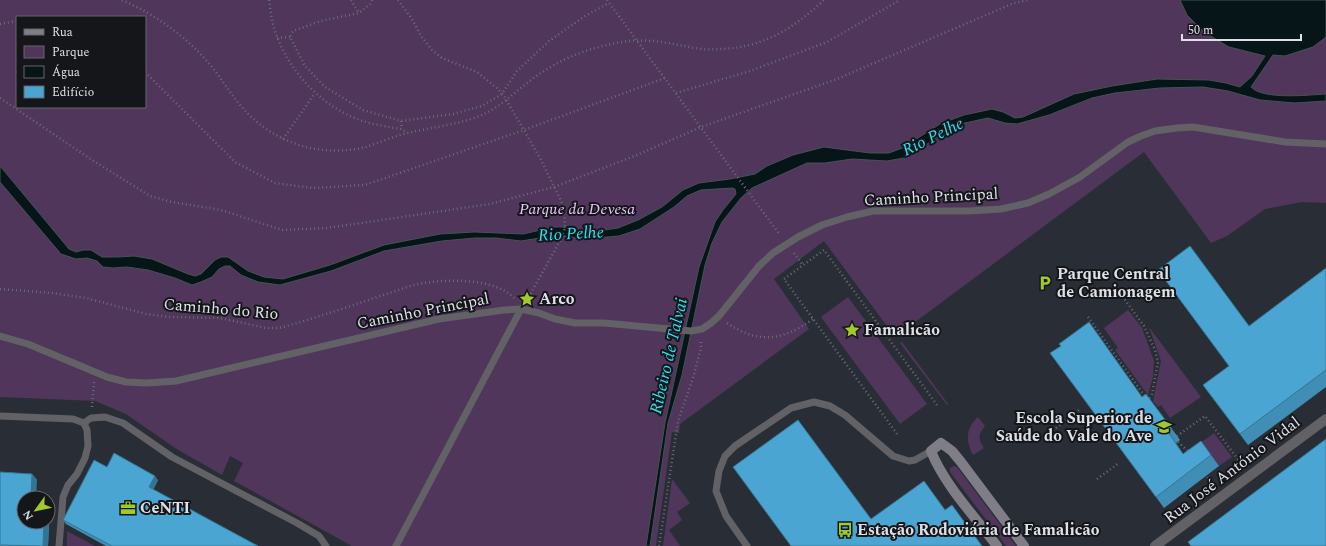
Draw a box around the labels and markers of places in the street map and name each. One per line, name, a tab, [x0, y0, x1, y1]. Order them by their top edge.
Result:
place label: Parque Central de Camionagem	[1057, 262, 1176, 304]
parking icon: Parque Central de Camionagem	[1036, 274, 1054, 292]
place label: Arco	[539, 287, 575, 311]
place icon: Arco	[518, 290, 536, 308]
place label: Famalicão	[864, 318, 940, 342]
place icon: Famalicão	[843, 321, 861, 339]
place label: Escola Superior de Saúde do Vale do Ave	[996, 406, 1152, 448]
school or university icon: Escola Superior de Saúde do Vale do Ave	[1155, 418, 1173, 436]
place label: CeNTI	[140, 496, 190, 520]
office icon: CeNTI	[119, 499, 137, 517]
place label: Estação Rodoviária de Famalicão	[857, 518, 1100, 542]
bus stop icon: Estação Rodoviária de Famalicão	[836, 521, 854, 539]

